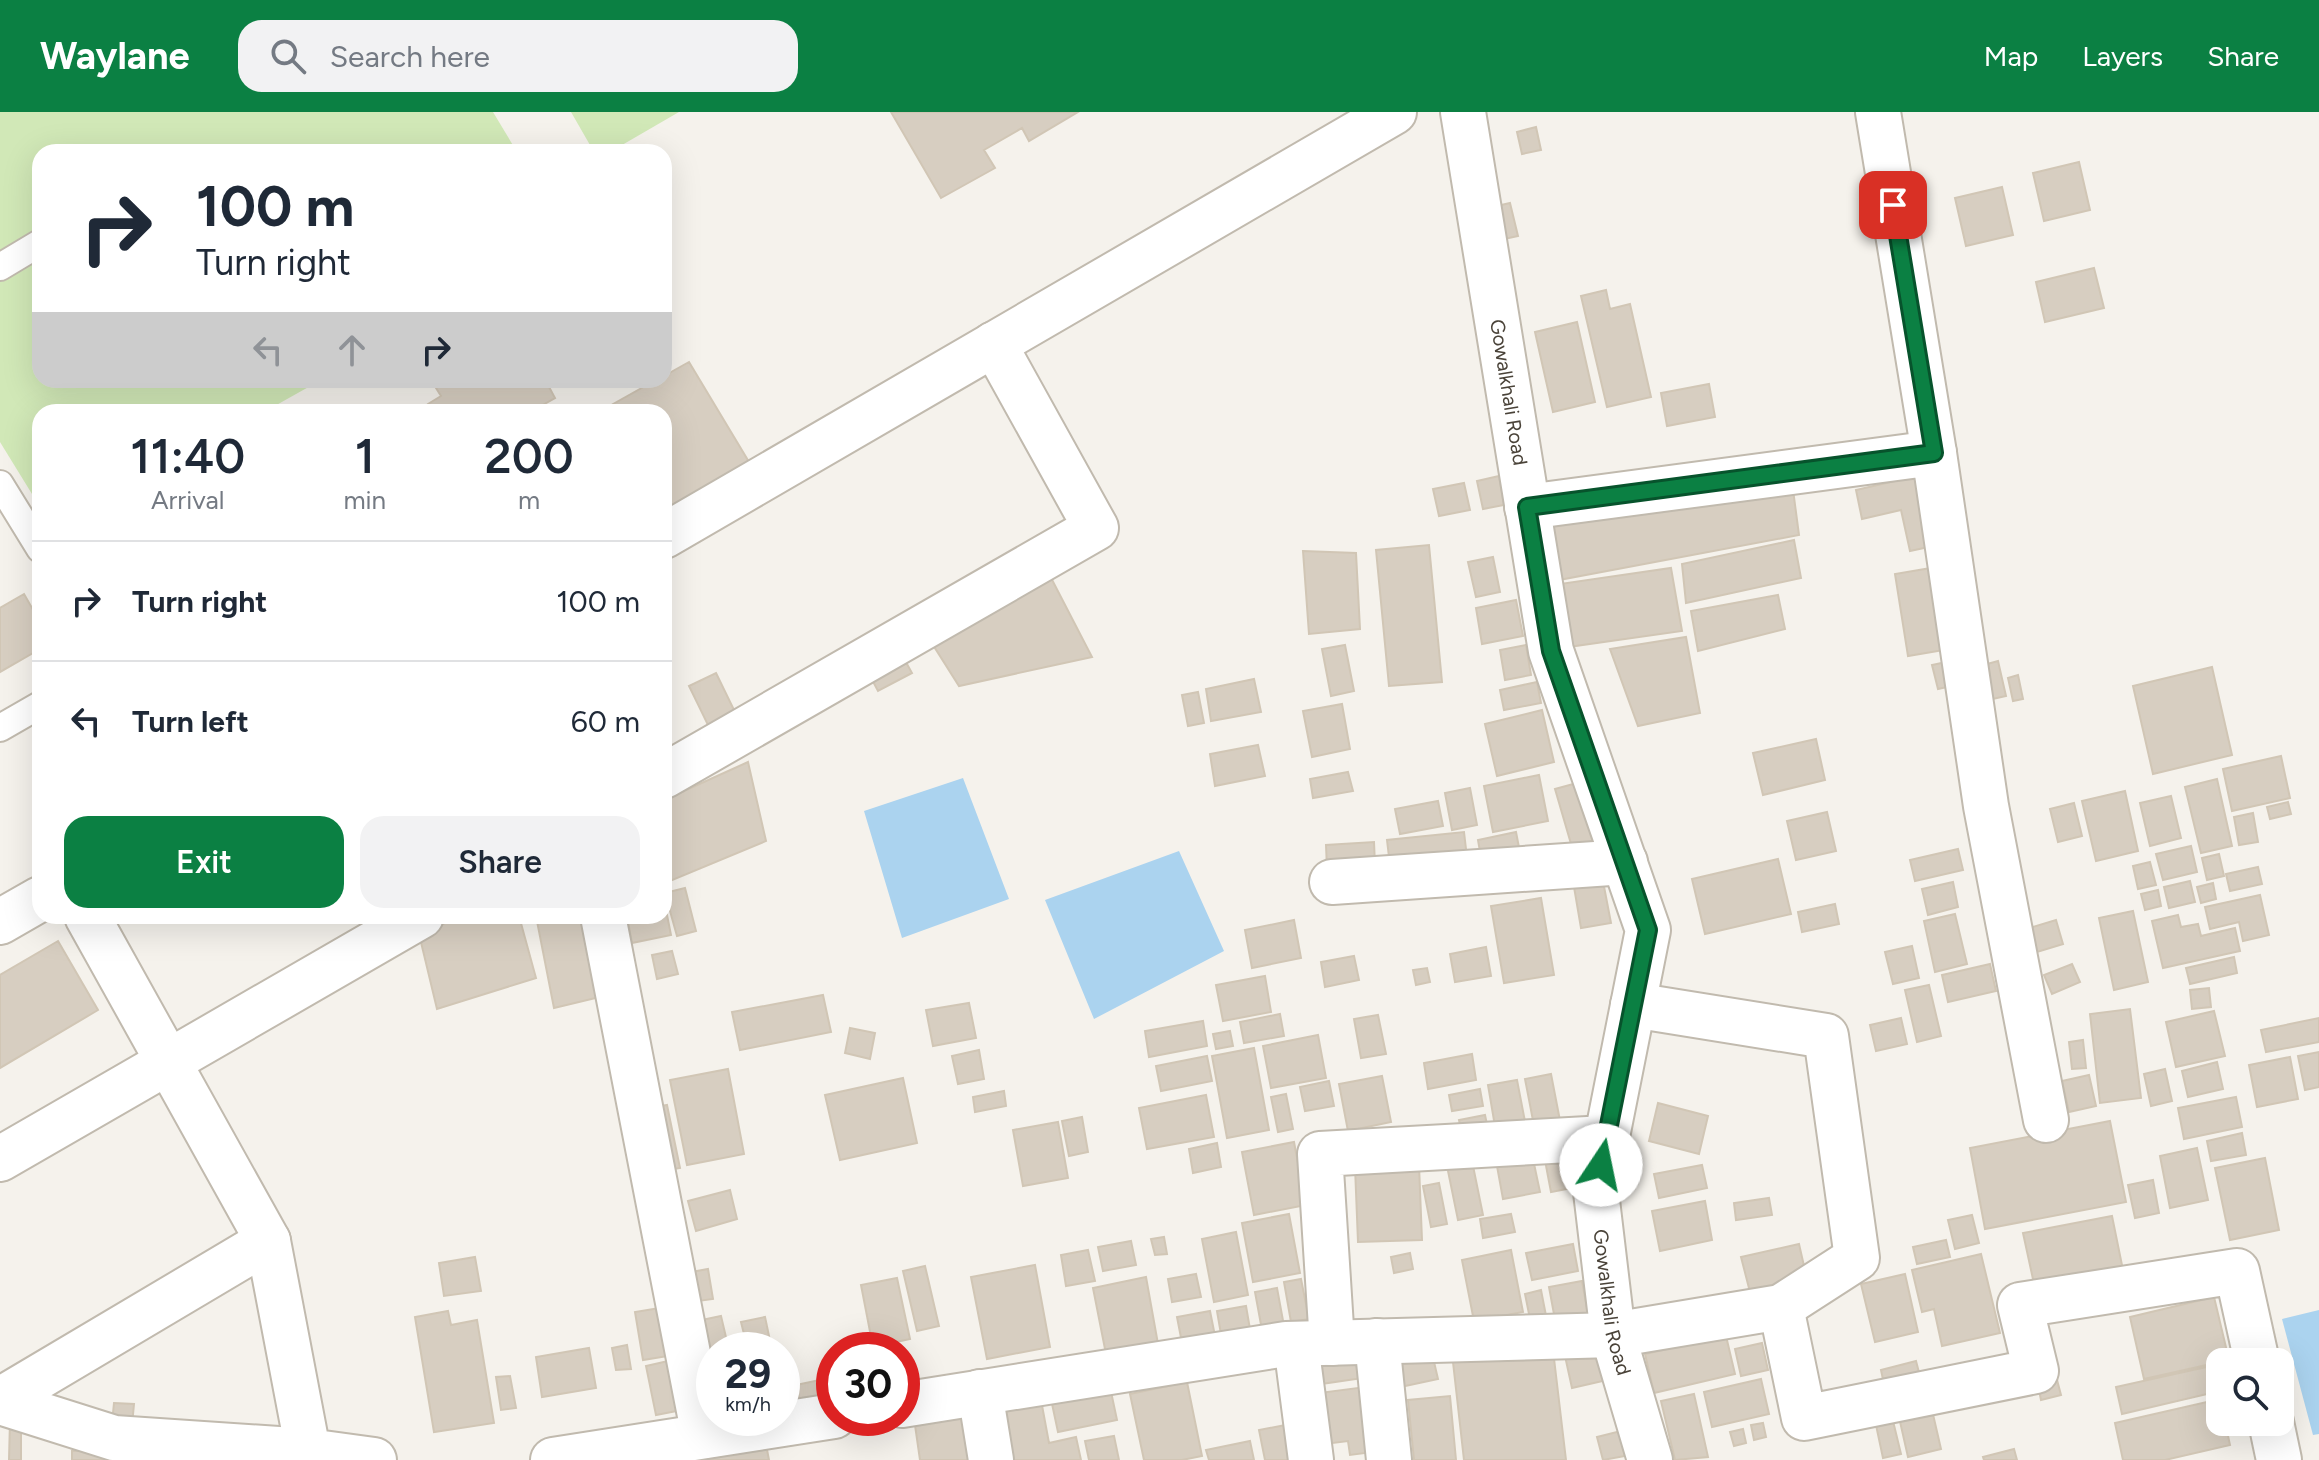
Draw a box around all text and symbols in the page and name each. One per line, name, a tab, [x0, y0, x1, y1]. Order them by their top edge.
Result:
search box	[238, 20, 798, 92]
text: Waylane	[40, 33, 190, 79]
icon: search	[266, 34, 310, 78]
text: Search here	[330, 38, 490, 75]
text: Map	[1984, 39, 2038, 73]
text: Layers	[2082, 39, 2163, 73]
text: Share	[2207, 39, 2279, 73]
pin	[1859, 171, 1927, 239]
text: 100 m	[196, 173, 354, 240]
icon: right	[64, 176, 168, 280]
icon: arrive	[1871, 183, 1915, 227]
text: Turn right	[196, 241, 351, 284]
street label: Gowalkhali Road	[1485, 317, 1533, 467]
icon: left	[246, 328, 290, 372]
icon: ahead	[330, 328, 374, 372]
icon: right	[414, 328, 458, 372]
text: 11:40	[130, 427, 245, 485]
text: 1	[355, 427, 375, 485]
text: 200	[484, 427, 574, 485]
text: Arrival	[151, 484, 224, 516]
text: min	[343, 484, 386, 516]
text: m	[518, 484, 540, 516]
icon: right	[64, 579, 108, 623]
text: Turn right	[132, 583, 267, 620]
text: 100 m	[556, 583, 640, 620]
icon: left	[64, 699, 108, 743]
text: Turn left	[132, 703, 249, 740]
text: 60 m	[571, 703, 640, 740]
button: Exit	[64, 816, 344, 908]
button: Share	[360, 816, 640, 908]
position arrow	[1559, 1123, 1643, 1207]
street label: Gowalkhali Road	[1589, 1228, 1636, 1378]
speed limit sign: 30	[816, 1332, 920, 1436]
map controls	[2206, 1348, 2294, 1436]
button: search	[2206, 1348, 2294, 1436]
text: 29	[725, 1350, 771, 1398]
text: km/h	[725, 1392, 771, 1416]

